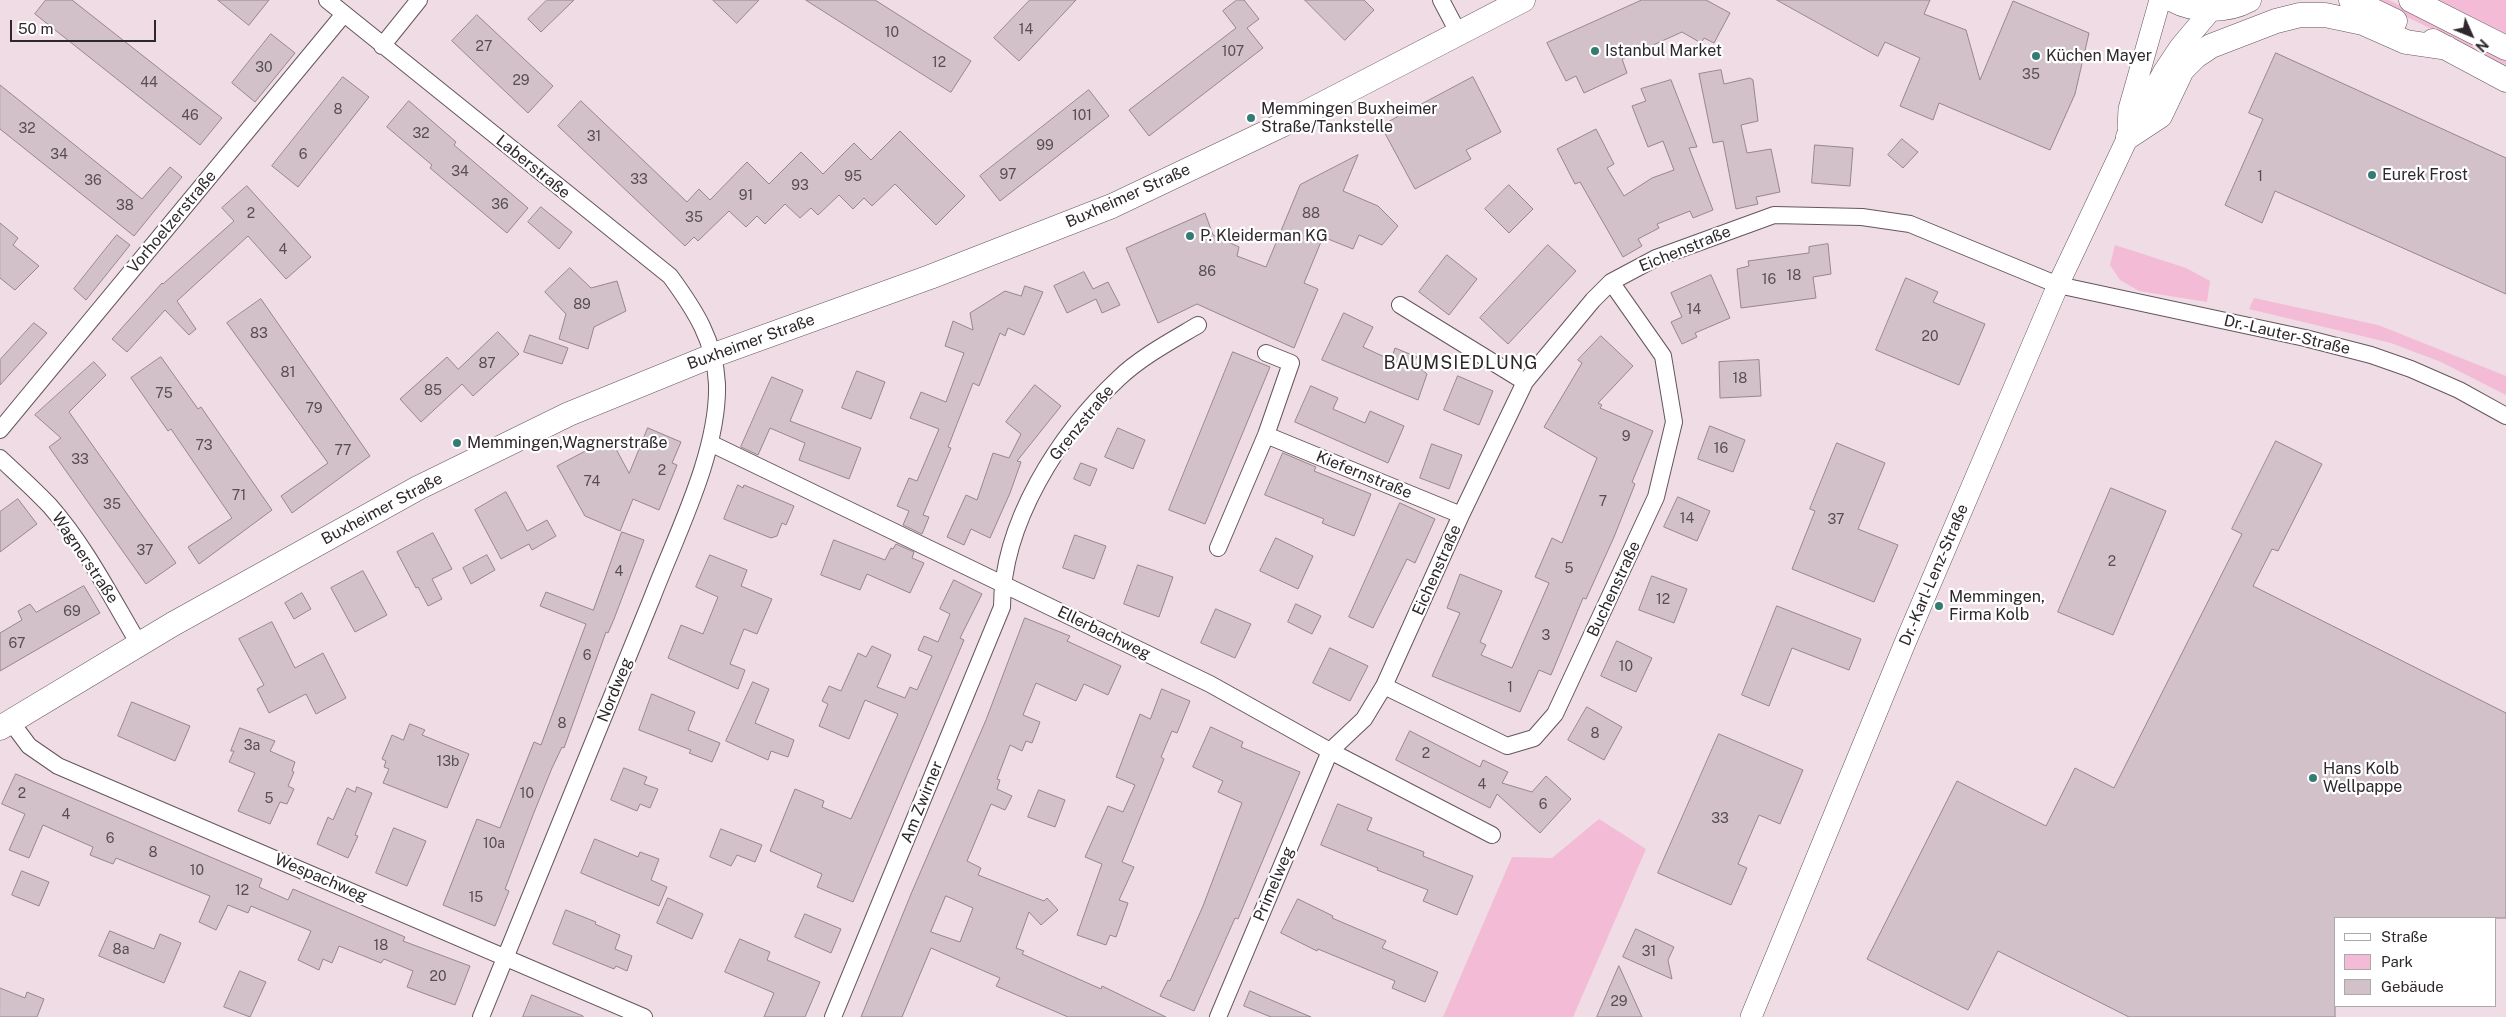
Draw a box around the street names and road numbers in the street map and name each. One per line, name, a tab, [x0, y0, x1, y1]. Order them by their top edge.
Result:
street label: Laberstraße	[492, 131, 574, 203]
street label: Buxheimer Straße	[1063, 160, 1193, 232]
street label: Vorhoelzerstraße	[124, 167, 220, 277]
street label: Eichenstraße	[1636, 222, 1734, 276]
street label: Buxheimer Straße	[685, 310, 817, 374]
street label: Dr.-Lauter-Straße	[2222, 311, 2352, 359]
street label: Grenzstraße	[1046, 381, 1118, 465]
street label: Kiefernstraße	[1313, 447, 1415, 503]
street label: Buxheimer Straße	[318, 469, 446, 549]
street label: Dr.-Karl-Lenz-Straße	[1895, 501, 1973, 649]
street label: Wagnerstraße	[48, 509, 122, 607]
street label: Eichenstraße	[1408, 522, 1466, 618]
street label: Buchenstraße	[1583, 538, 1645, 640]
street label: Ellerbachweg	[1054, 602, 1154, 664]
street label: Nordweg	[593, 655, 637, 725]
street label: Am Zwirner	[897, 758, 947, 846]
street label: Primelweg	[1250, 844, 1298, 924]
street label: Wespachweg	[272, 850, 370, 906]

